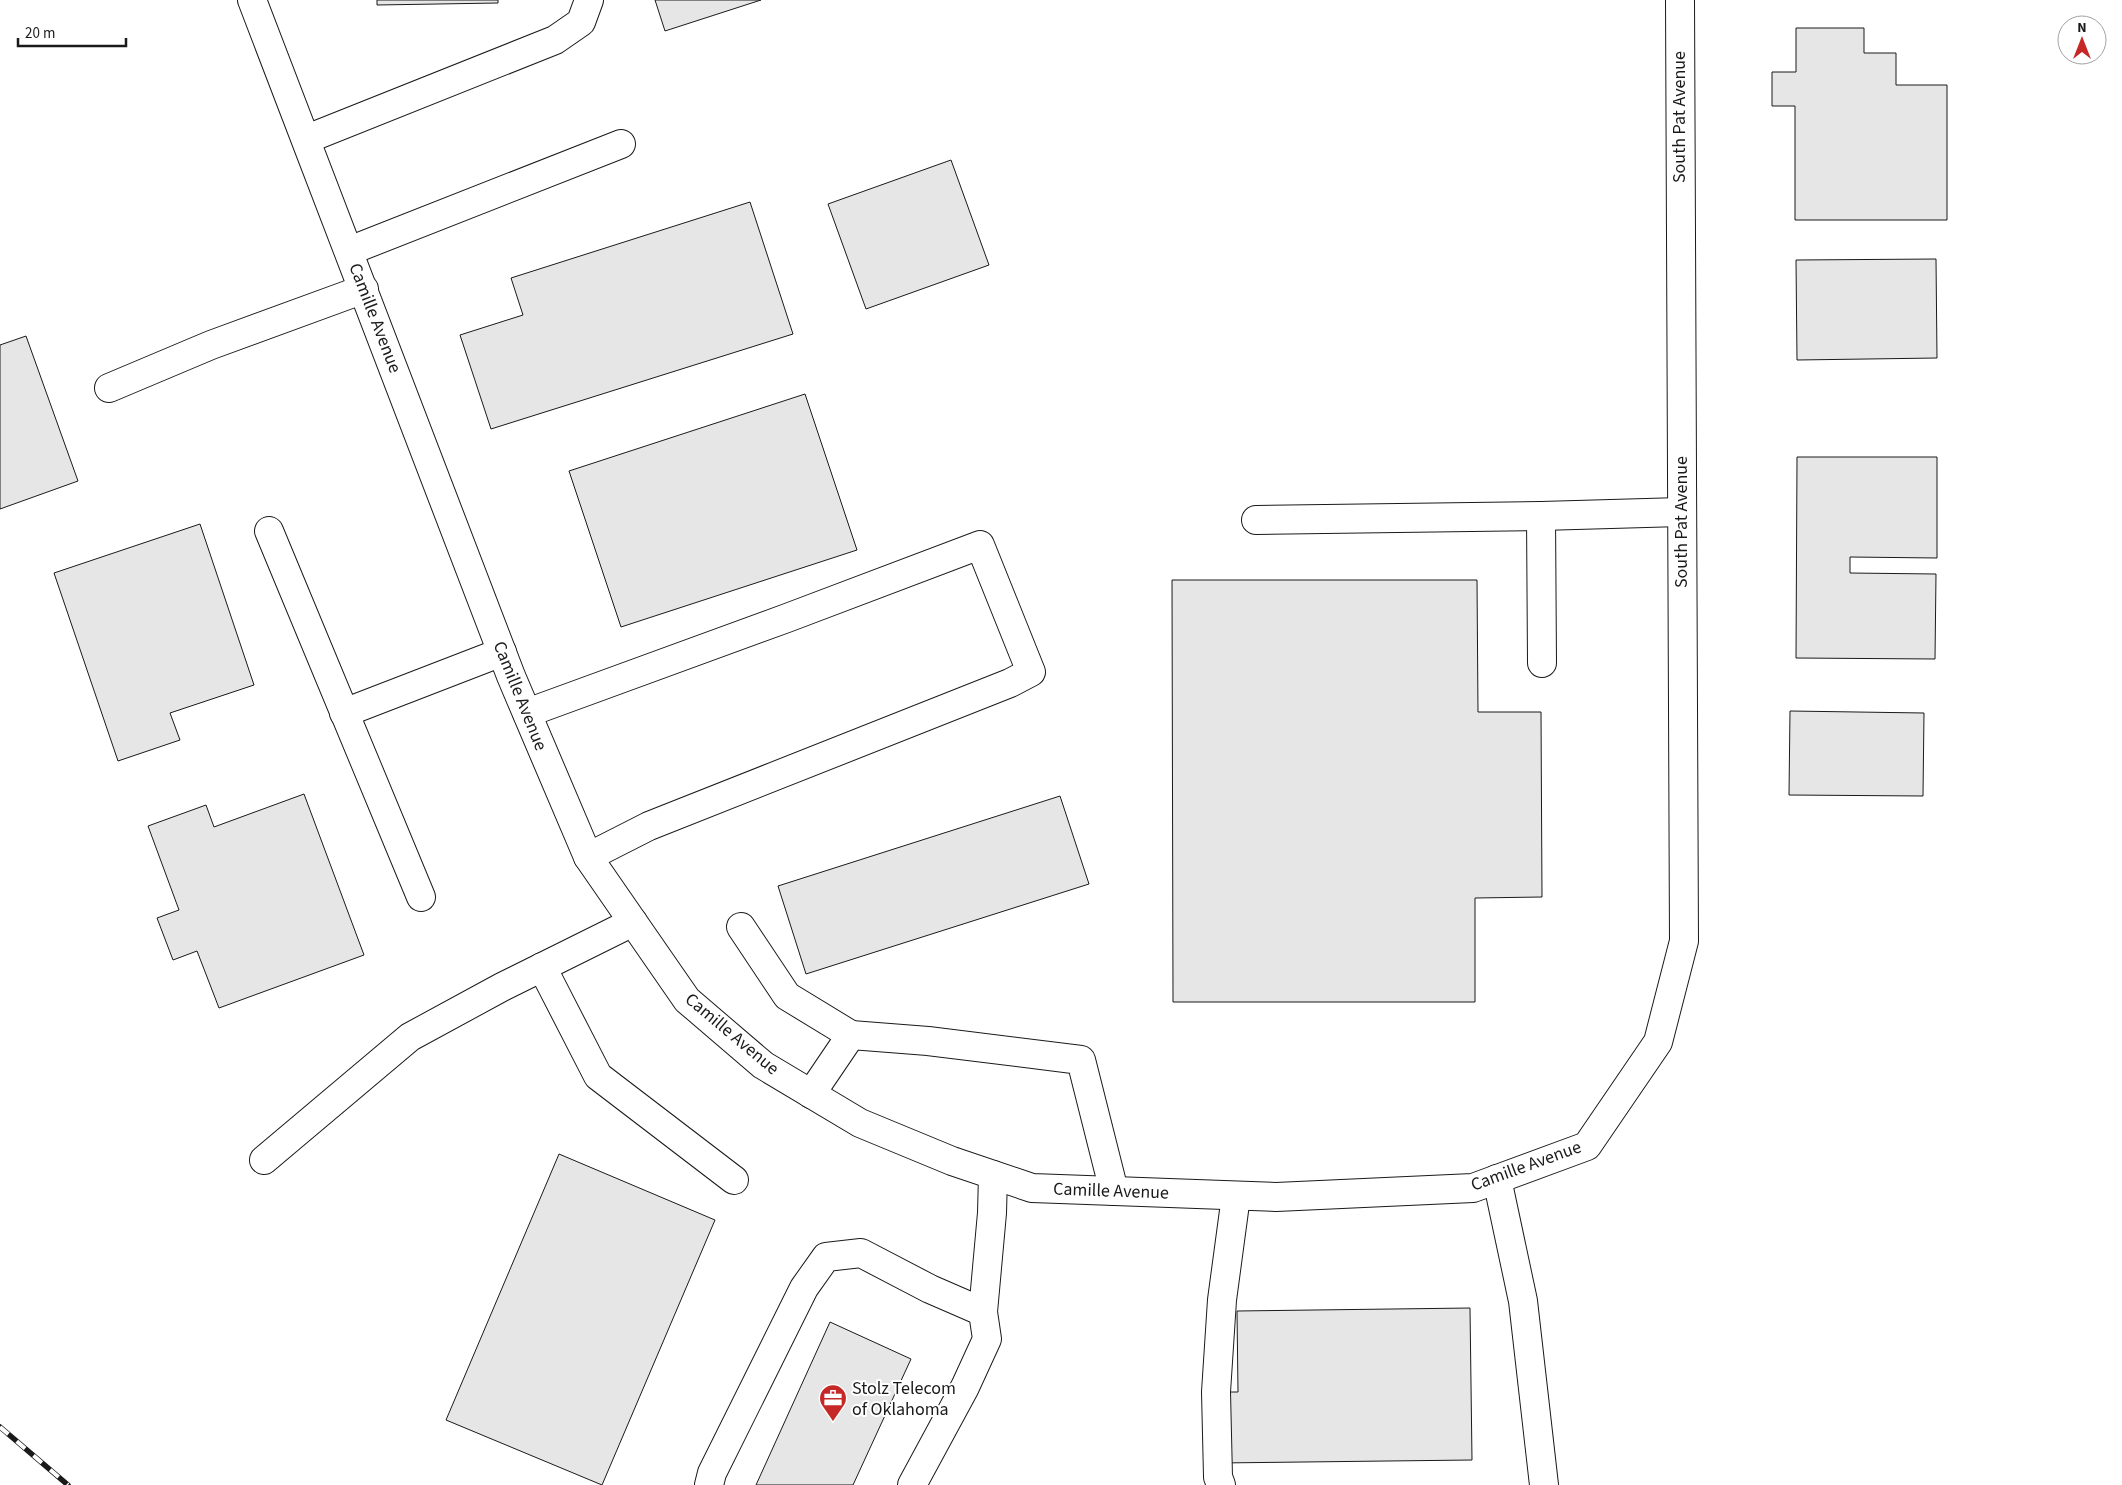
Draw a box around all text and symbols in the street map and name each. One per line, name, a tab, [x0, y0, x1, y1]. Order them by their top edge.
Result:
scale bar	[18, 15, 125, 47]
north arrow	[2057, 15, 2107, 65]
text: N	[2077, 18, 2087, 38]
text: 20 m	[25, 23, 55, 44]
street label: South Pat Avenue	[1667, 51, 1692, 183]
street label: Camille Avenue	[343, 259, 407, 377]
street label: South Pat Avenue	[1669, 456, 1694, 588]
street label: Camille Avenue	[487, 638, 553, 754]
street label: Camille Avenue	[680, 987, 784, 1081]
street label: Camille Avenue	[1467, 1134, 1585, 1198]
street label: Camille Avenue	[1053, 1176, 1169, 1206]
place label: Stolz Telecom of Oklahoma	[852, 1376, 956, 1422]
office icon: Stolz Telecom of Oklahoma	[818, 1383, 848, 1422]

